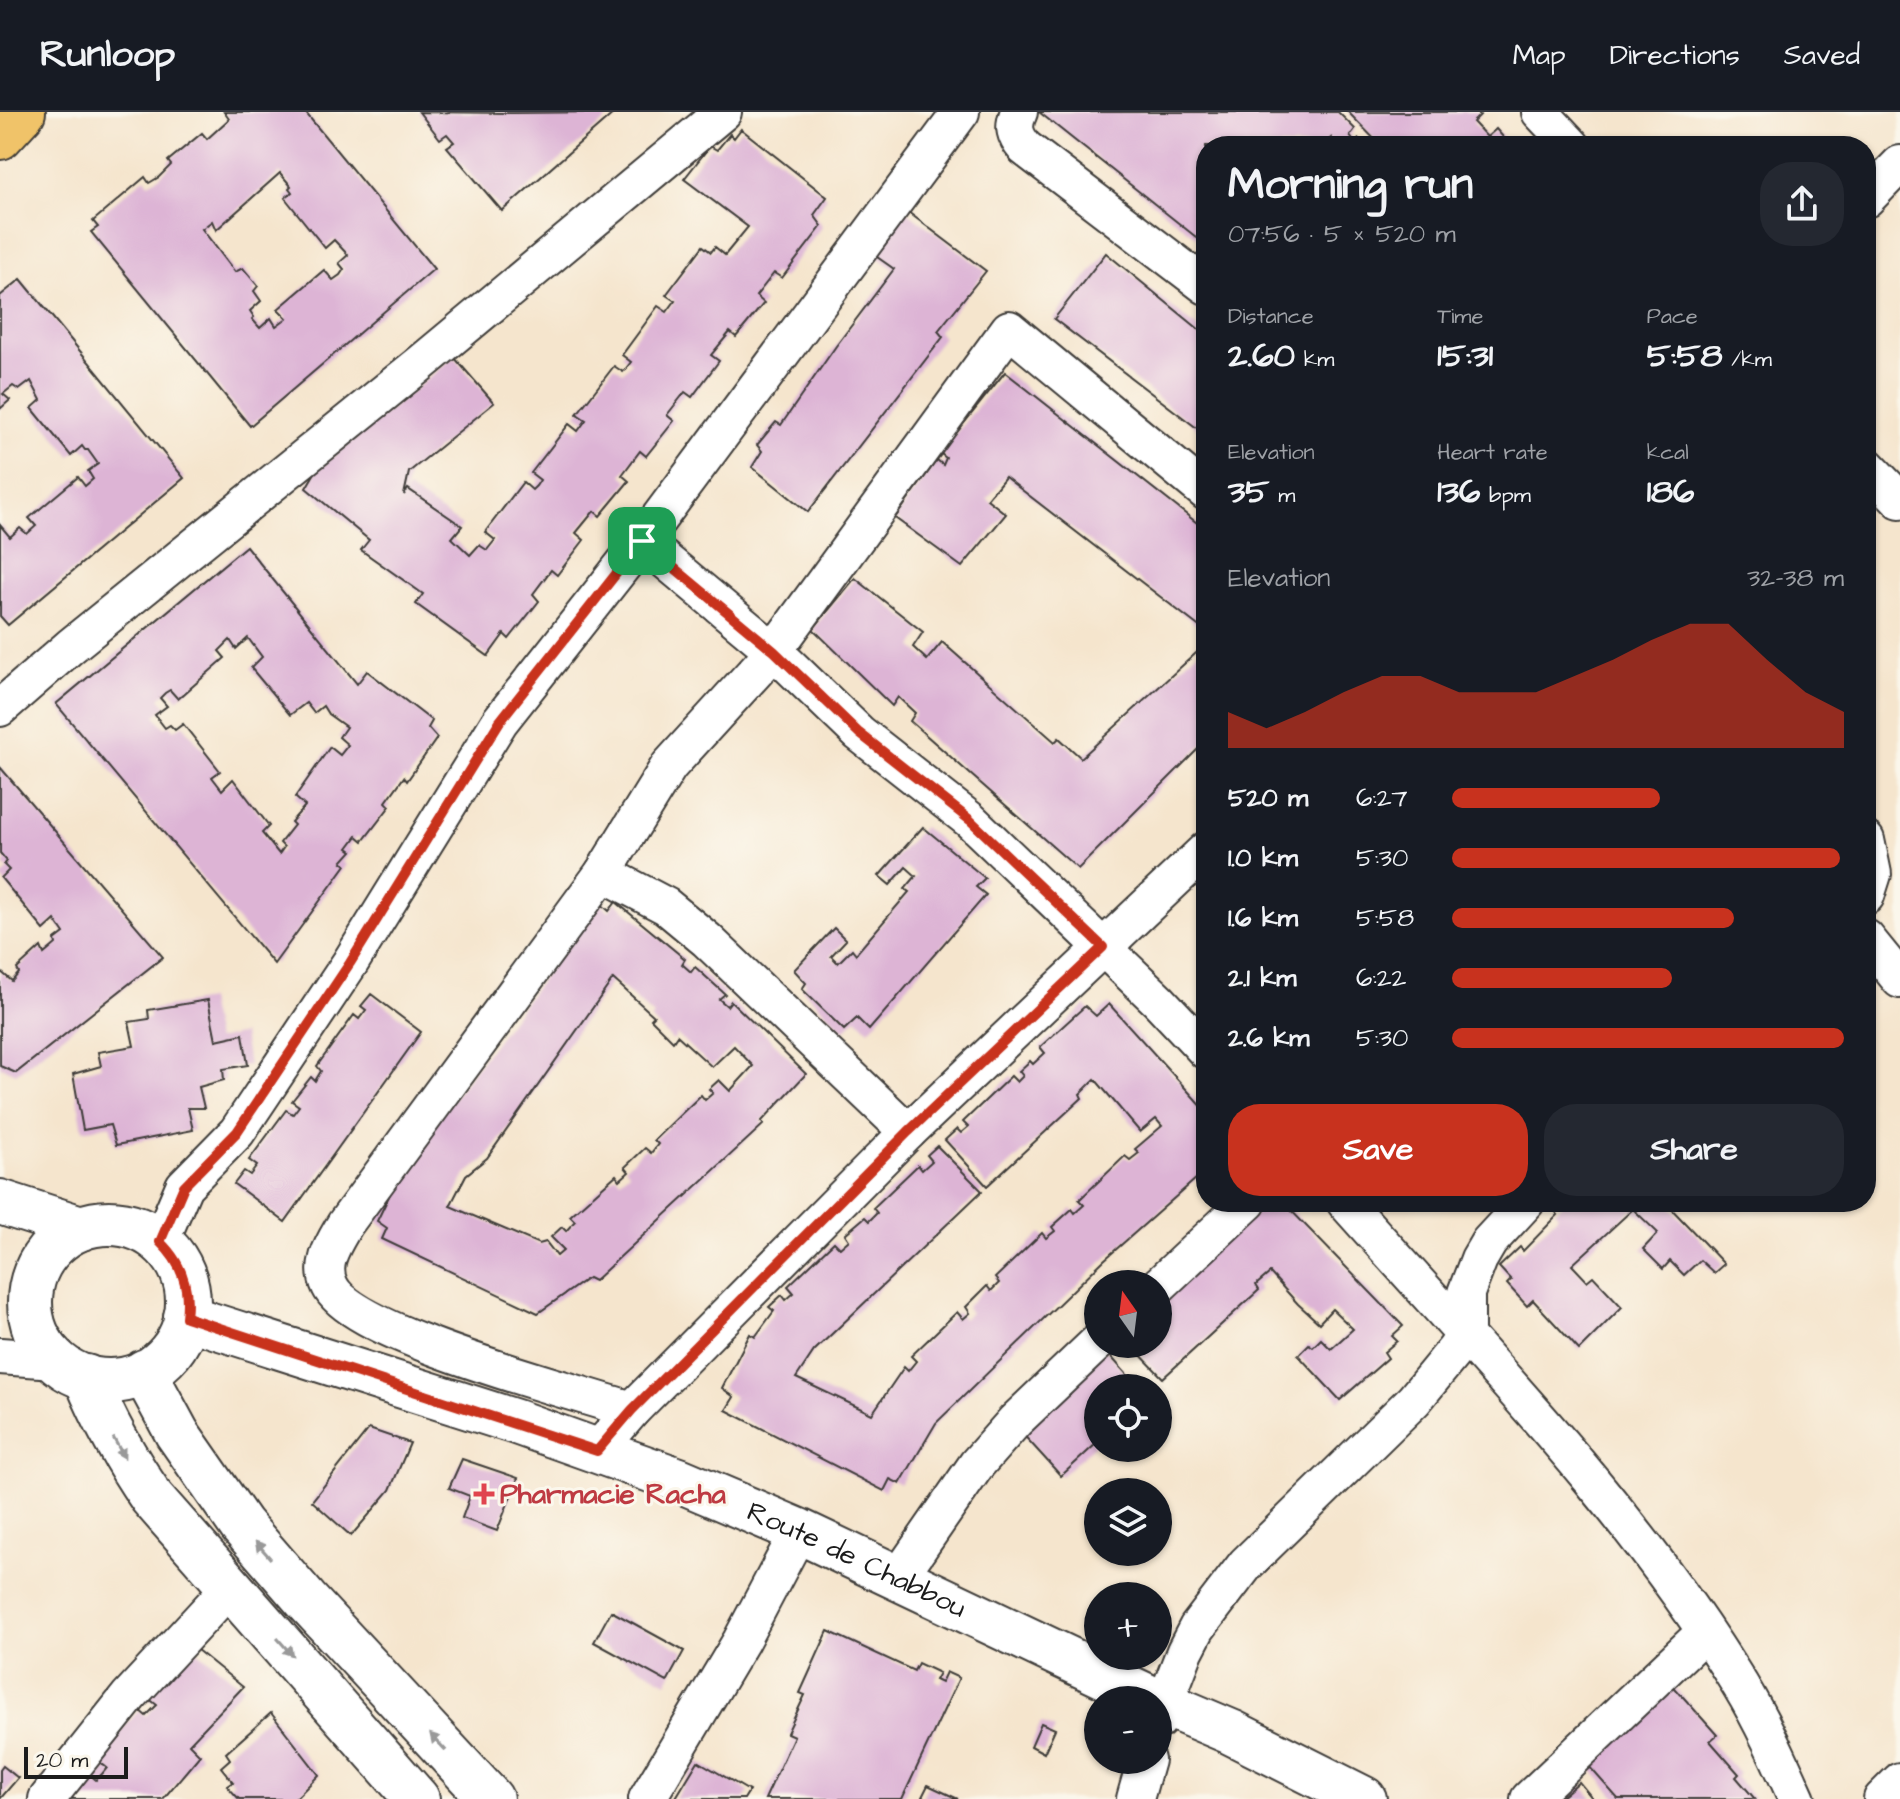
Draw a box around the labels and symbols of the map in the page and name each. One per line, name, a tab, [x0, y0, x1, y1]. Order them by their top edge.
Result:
pin	[608, 507, 676, 575]
north arrow	[1084, 1270, 1172, 1358]
one-way arrow	[112, 1436, 126, 1459]
place label: Pharmacie Racha	[500, 1475, 727, 1514]
marker: Pharmacie Racha	[475, 1485, 493, 1503]
street label: Route de Chabbou	[741, 1492, 973, 1627]
one-way arrow	[254, 1540, 272, 1559]
one-way arrow	[276, 1637, 293, 1657]
one-way arrow	[429, 1732, 447, 1751]
scale bar	[24, 1743, 128, 1779]

